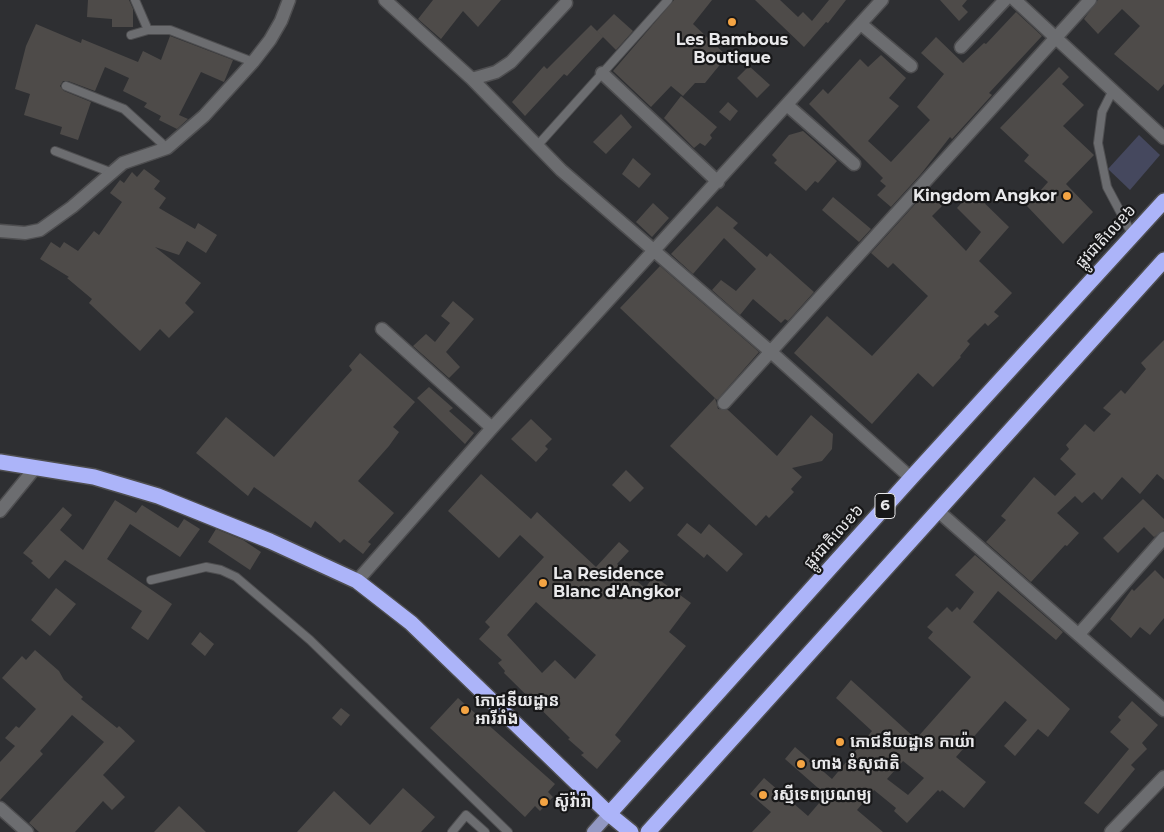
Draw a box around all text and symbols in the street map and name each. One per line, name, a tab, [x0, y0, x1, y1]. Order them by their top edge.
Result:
marker: Les Bambous Boutique	[726, 16, 738, 28]
place label: Les Bambous Boutique	[676, 30, 788, 68]
place label: Kingdom Angkor	[913, 186, 1057, 206]
marker: Kingdom Angkor	[1061, 190, 1073, 202]
street label: ផ្លូវជាតិលេខ៦	[1072, 201, 1140, 273]
road number: 6	[875, 494, 895, 518]
street label: ផ្លូវជាតិលេខ៦	[800, 501, 868, 573]
place label: La Residence Blanc d'Angkor	[553, 564, 681, 602]
marker: La Residence Blanc d'Angkor	[537, 577, 549, 589]
place label: ភោជនីយដ្ឋាន អារីរាំង	[475, 691, 559, 729]
marker: ភោជនីយដ្ឋាន អារីរាំង	[459, 704, 471, 716]
place label: ភោជនីយដ្ឋាន កាយ៉ា	[850, 732, 975, 752]
marker: ភោជនីយដ្ឋាន កាយ៉ា	[834, 736, 846, 748]
place label: ហាង នំសុជាតិ	[811, 754, 900, 774]
marker: ហាង នំសុជាតិ	[795, 758, 807, 770]
place label: រស្មីទេពប្រណម្យ	[773, 785, 872, 805]
marker: រស្មីទេពប្រណម្យ	[757, 789, 769, 801]
place label: ស៊ូវ៉ារ៉ា	[554, 792, 591, 812]
marker: ស៊ូវ៉ារ៉ា	[538, 796, 550, 808]

